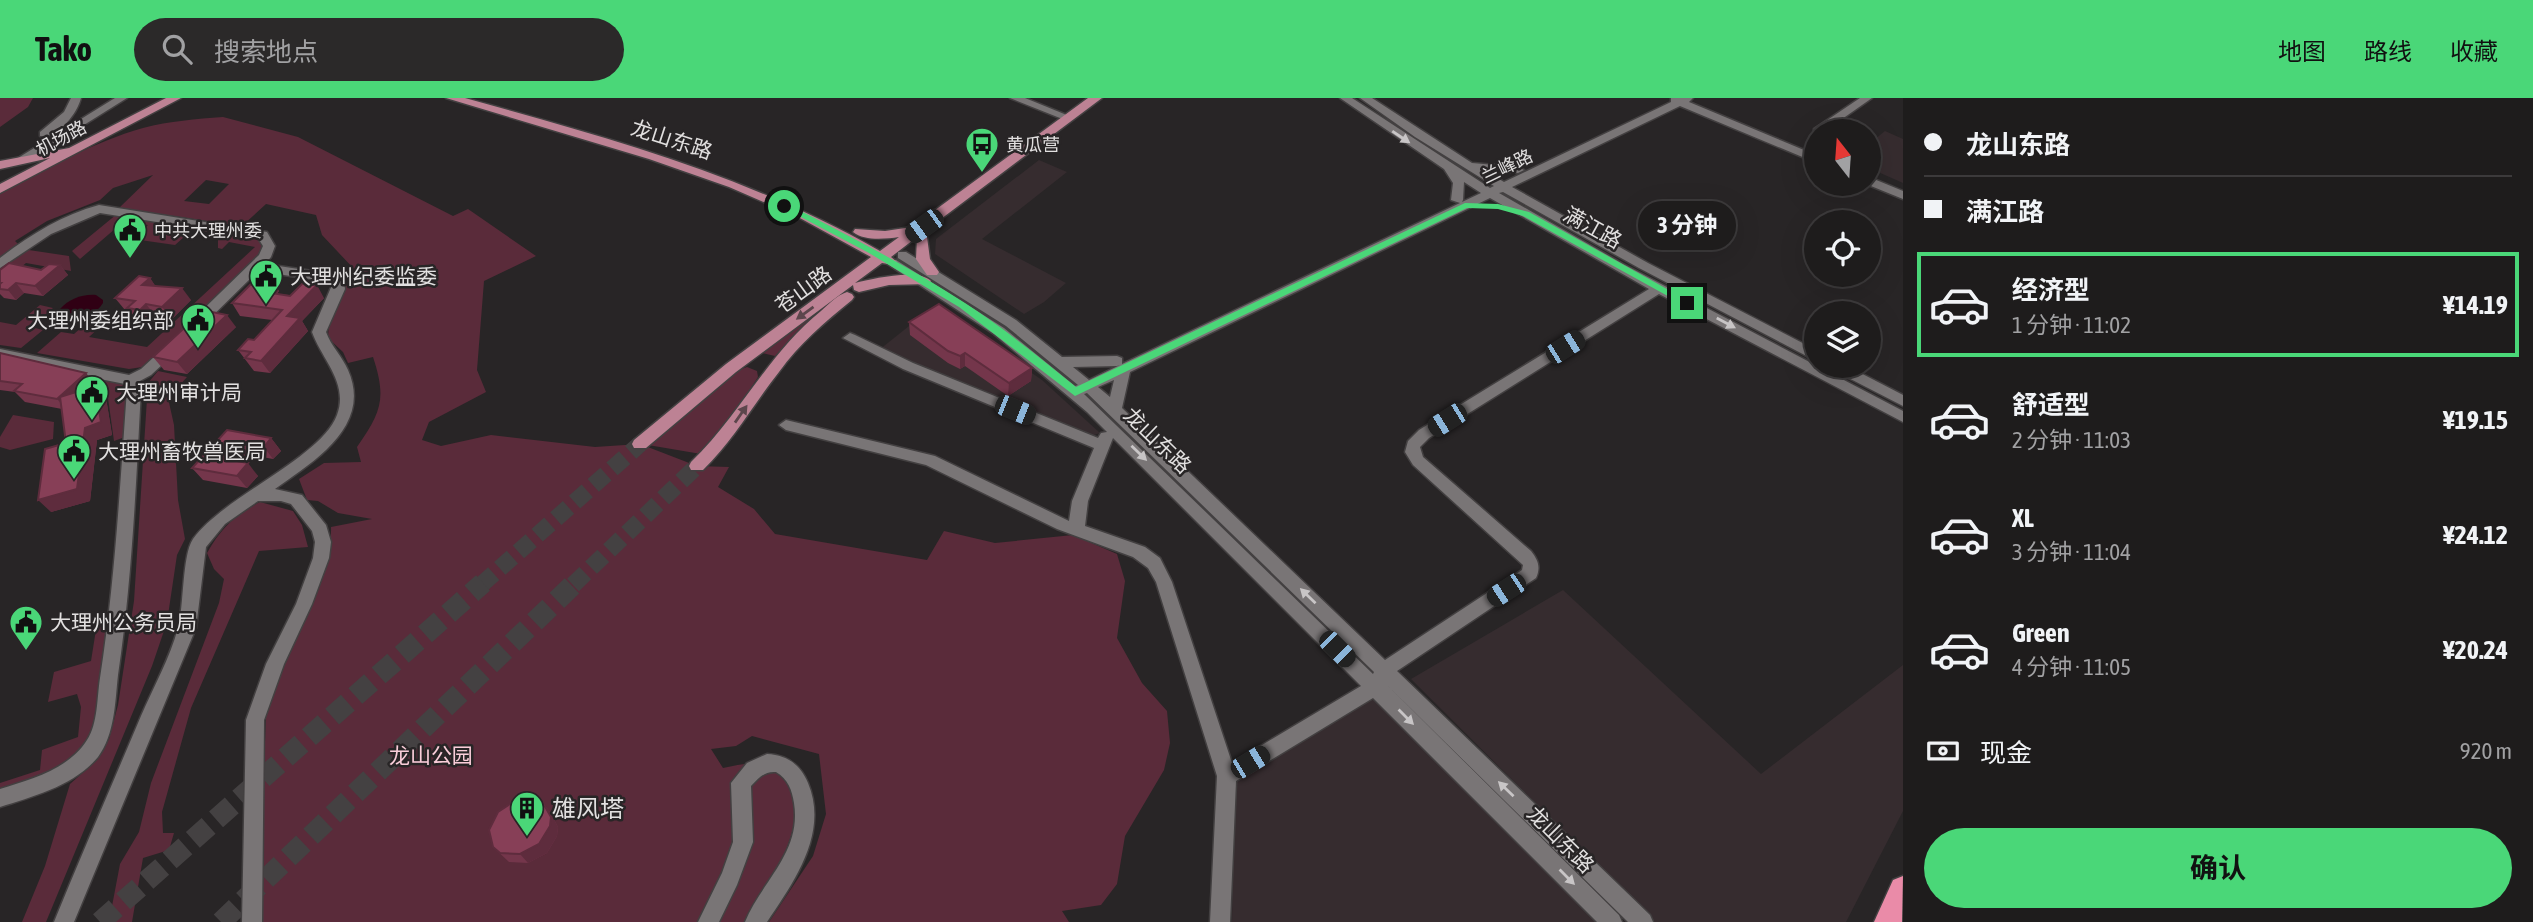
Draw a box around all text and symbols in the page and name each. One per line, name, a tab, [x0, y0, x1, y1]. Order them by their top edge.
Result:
search box	[134, 18, 624, 81]
text: Tako	[35, 30, 92, 68]
icon: search	[158, 30, 196, 68]
text: 搜索地点	[214, 37, 318, 67]
text: 地图	[2278, 38, 2326, 65]
text: 路线	[2364, 38, 2412, 65]
text: 收藏	[2450, 38, 2498, 65]
street label: 龙山东路	[628, 115, 716, 163]
street label: 机场路	[32, 116, 90, 160]
north arrow	[1804, 119, 1881, 196]
map controls	[1804, 119, 1881, 378]
bus stop icon: 黄瓜营	[963, 125, 1001, 174]
one-way arrow	[1392, 130, 1411, 143]
text: 龙山东路	[1966, 130, 2070, 160]
place label: 黄瓜营	[1006, 134, 1060, 155]
street label: 兰峰路	[1478, 145, 1536, 187]
route start	[768, 190, 800, 222]
text: 满江路	[1966, 197, 2044, 227]
street label: 满江路	[1560, 201, 1626, 253]
callout: 3 分钟	[1638, 202, 1736, 250]
car	[901, 205, 948, 247]
button: locate	[1804, 210, 1881, 287]
public building icon: 中共大理州委	[111, 211, 149, 260]
text: 3 分钟	[1657, 212, 1717, 238]
place label: 中共大理州委	[154, 220, 262, 241]
public building icon: 大理州纪委监委	[247, 257, 285, 306]
street label: 苍山路	[770, 261, 836, 317]
place label: 大理州纪委监委	[290, 264, 437, 288]
icon: car	[1928, 273, 1991, 336]
text: 经济型	[2012, 275, 2090, 305]
route end	[1671, 287, 1703, 319]
text: ¥14.19	[2443, 290, 2508, 320]
public building icon: 大理州委组织部	[179, 301, 217, 350]
button: layers	[1804, 301, 1881, 378]
one-way arrow	[796, 306, 814, 320]
place label: 大理州委组织部	[27, 308, 174, 332]
text: 1 分钟 · 11:02	[2012, 312, 2131, 338]
one-way arrow	[1716, 318, 1736, 329]
car	[1542, 327, 1589, 367]
public building icon: 大理州审计局	[73, 373, 111, 422]
place label: 大理州审计局	[116, 380, 242, 404]
icon: car	[1928, 388, 1991, 451]
text: 舒适型	[2012, 390, 2090, 420]
car	[992, 392, 1039, 428]
car	[1424, 400, 1471, 440]
street label: 龙山东路	[1119, 402, 1197, 478]
one-way arrow	[734, 405, 748, 423]
text: ¥19.15	[2443, 405, 2508, 435]
text: 2 分钟 · 11:03	[2012, 427, 2131, 453]
public building icon: 大理州畜牧兽医局	[55, 432, 93, 481]
place label: 大理州畜牧兽医局	[98, 439, 266, 463]
one-way arrow	[1131, 445, 1148, 462]
icon: car	[1928, 503, 1991, 566]
text: XL	[2012, 503, 2034, 533]
text: ¥24.12	[2443, 520, 2508, 550]
text: 3 分钟 · 11:04	[2012, 539, 2131, 565]
car	[1483, 570, 1530, 610]
one-way arrow	[1300, 588, 1316, 604]
public building icon: 大理州公务员局	[7, 603, 45, 652]
place label: 大理州公务员局	[50, 610, 197, 634]
icon: car	[1928, 618, 1991, 681]
text: Green	[2012, 618, 2070, 648]
car	[1315, 627, 1360, 671]
text: ¥20.24	[2443, 635, 2508, 665]
text: 4 分钟 · 11:05	[2012, 654, 2131, 680]
one-way arrow	[1397, 708, 1414, 725]
icon: cash	[1924, 732, 1962, 770]
text: 现金	[1980, 738, 2032, 768]
text: 920 m	[2460, 738, 2512, 764]
car	[1227, 742, 1274, 782]
park label: 龙山公园	[389, 743, 473, 767]
one-way arrow	[1498, 780, 1515, 797]
building icon: 雄风塔	[508, 789, 546, 838]
place label: 雄风塔	[552, 795, 624, 822]
street label: 龙山东路	[1523, 801, 1599, 877]
button: 确认	[1924, 828, 2512, 908]
one-way arrow	[1559, 869, 1575, 885]

